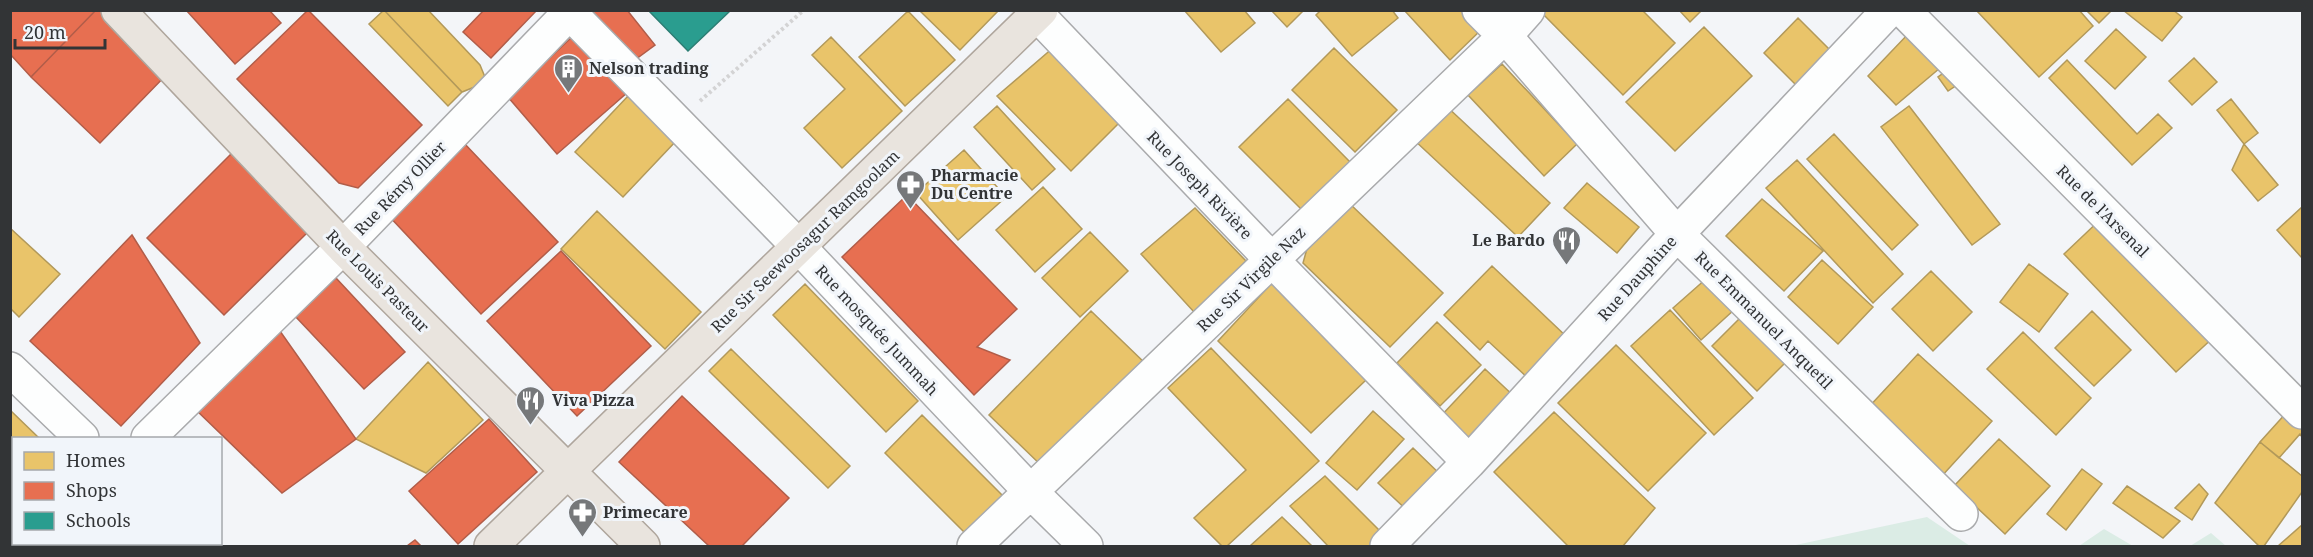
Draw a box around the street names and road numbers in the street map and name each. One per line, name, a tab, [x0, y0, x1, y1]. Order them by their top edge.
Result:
street label: Rue Joseph Rivière	[1142, 126, 1258, 244]
street label: Rue Rémy Ollier	[349, 136, 451, 240]
street label: Rue Sir Seewoosagur Ramgoolam	[706, 145, 904, 337]
street label: Rue de l'Arsenal	[2052, 160, 2154, 262]
street label: Rue Sir Virgile Naz	[1192, 221, 1310, 337]
street label: Rue Louis Pasteur	[322, 225, 435, 338]
street label: Rue Dauphine	[1593, 230, 1681, 326]
street label: Rue Emmanuel Anquetil	[1690, 246, 1838, 394]
street label: Rue mosquée Jummah	[810, 260, 944, 400]

